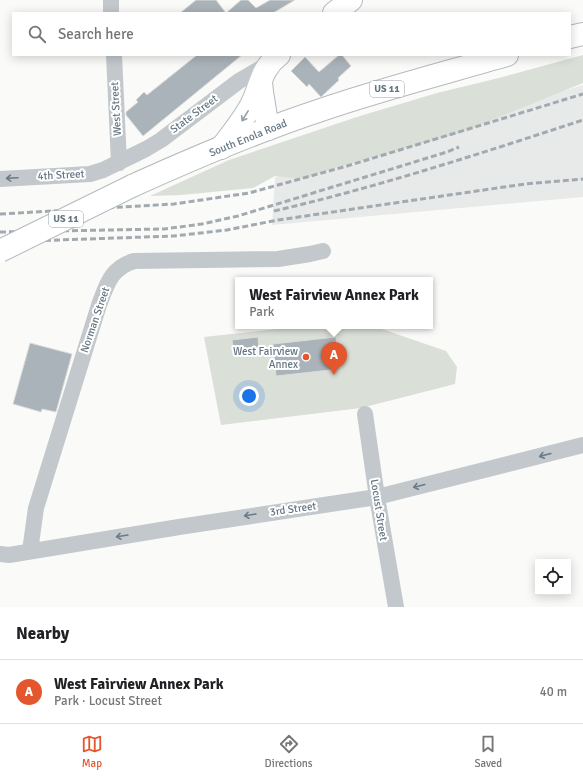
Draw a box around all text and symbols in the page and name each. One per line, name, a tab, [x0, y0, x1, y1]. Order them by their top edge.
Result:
search box	[12, 12, 571, 56]
icon: search	[26, 23, 48, 45]
text: Search here	[58, 25, 134, 43]
street label: West Street	[108, 81, 124, 136]
road number: US 11	[370, 81, 404, 97]
street label: State Street	[168, 92, 220, 136]
one-way arrow	[241, 110, 249, 121]
street label: South Enola Road	[207, 116, 289, 160]
street label: 4th Street	[37, 167, 85, 183]
one-way arrow	[6, 174, 19, 182]
road number: US 11	[49, 211, 83, 227]
popup	[235, 277, 433, 329]
street label: Norman Street	[78, 285, 112, 355]
text: West Fairview Annex Park	[249, 286, 419, 304]
text: Park	[249, 304, 274, 320]
pin: A	[321, 342, 347, 375]
place label: West Fairview Annex	[233, 345, 298, 371]
marker: West Fairview Annex	[301, 352, 311, 362]
your location	[239, 386, 259, 406]
one-way arrow	[539, 451, 552, 459]
street label: Locust Street	[368, 478, 390, 542]
one-way arrow	[413, 483, 426, 490]
street label: 3rd Street	[269, 499, 317, 519]
one-way arrow	[244, 512, 257, 520]
one-way arrow	[115, 532, 128, 540]
map controls	[535, 559, 571, 595]
button: locate	[535, 559, 571, 595]
text: Nearby	[16, 623, 69, 644]
text: West Fairview Annex Park	[54, 675, 223, 693]
text: A	[25, 684, 33, 700]
text: 40 m	[540, 684, 567, 700]
text: Park · Locust Street	[54, 693, 162, 709]
tab: Map	[81, 733, 103, 770]
tab: Directions	[265, 733, 313, 770]
tab: Saved	[474, 733, 502, 770]

